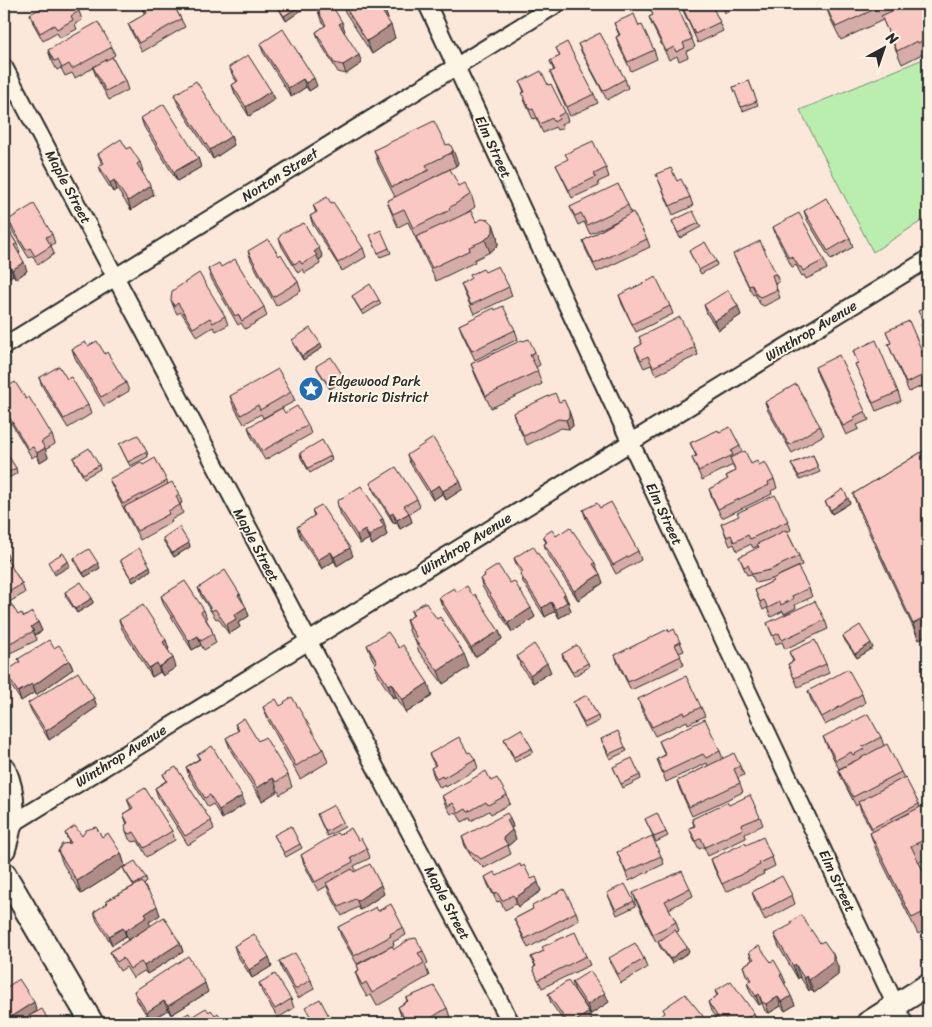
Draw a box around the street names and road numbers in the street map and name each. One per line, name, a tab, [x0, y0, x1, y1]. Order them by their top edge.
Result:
street label: Elm Street	[468, 111, 518, 183]
street label: Norton Street	[236, 141, 325, 209]
street label: Maple Street	[38, 145, 98, 229]
street label: Winthrop Avenue	[760, 293, 862, 369]
street label: Elm Street	[639, 478, 689, 550]
street label: Maple Street	[226, 503, 286, 587]
street label: Winthrop Avenue	[415, 506, 517, 582]
street label: Winthrop Avenue	[70, 718, 172, 794]
street label: Elm Street	[812, 845, 862, 917]
street label: Maple Street	[417, 861, 477, 945]

